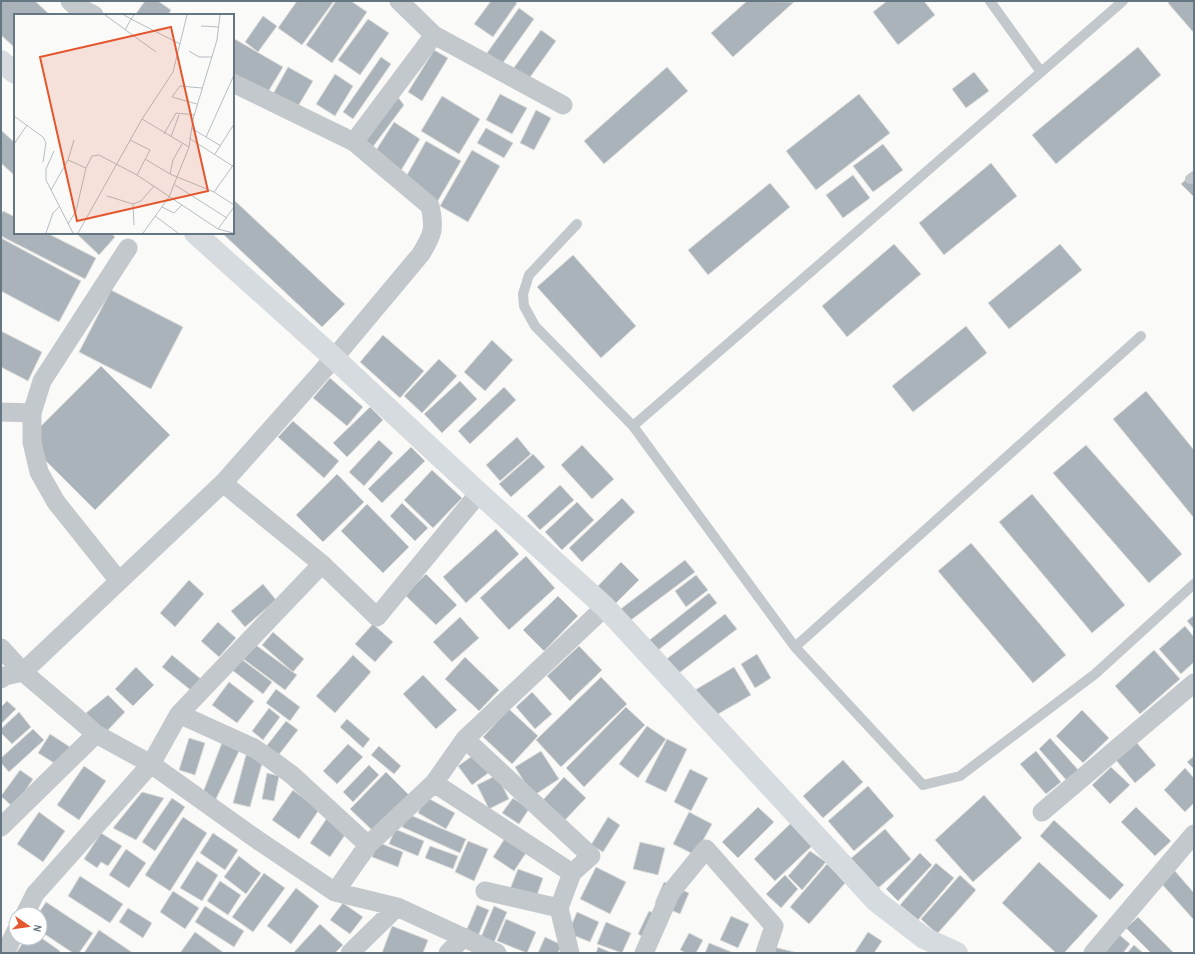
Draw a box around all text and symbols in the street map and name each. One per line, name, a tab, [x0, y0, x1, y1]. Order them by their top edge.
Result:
inset map	[14, 14, 234, 234]
north arrow	[8, 906, 48, 946]
text: N	[30, 924, 45, 933]

